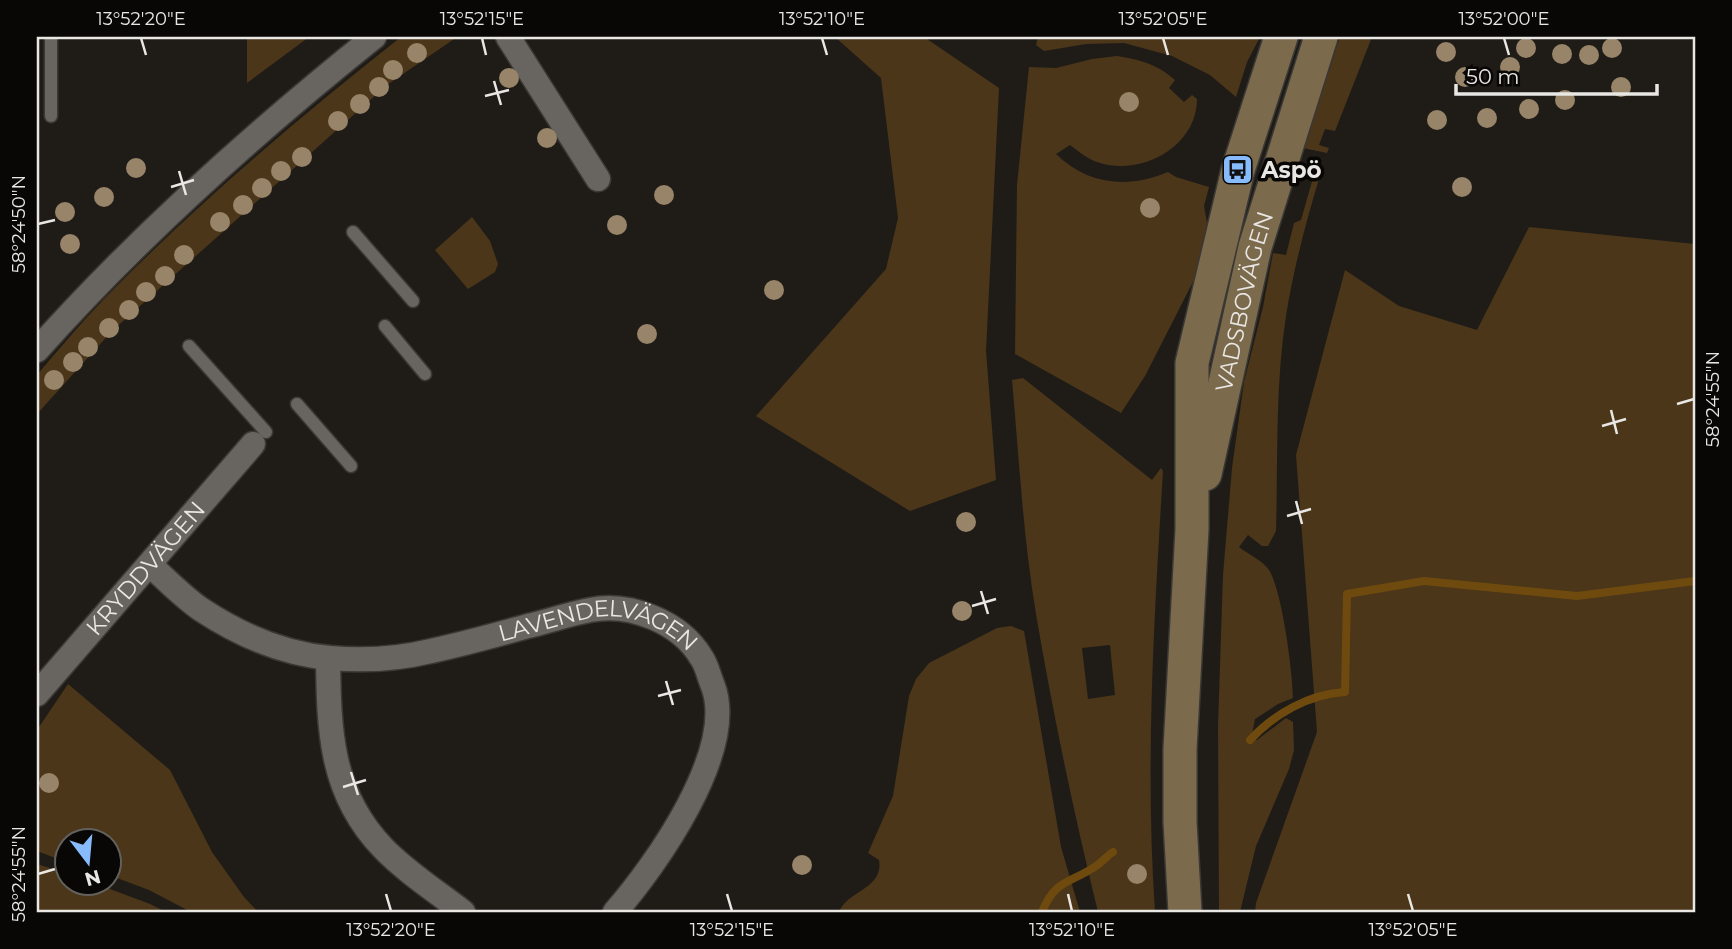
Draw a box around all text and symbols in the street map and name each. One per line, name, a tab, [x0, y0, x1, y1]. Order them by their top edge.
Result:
text: 13°52'20"E	[96, 8, 186, 30]
text: 13°52'15"E	[440, 8, 524, 30]
text: 13°52'10"E	[779, 8, 865, 30]
text: 13°52'05"E	[1118, 8, 1208, 30]
text: 13°52'00"E	[1459, 8, 1549, 30]
scale bar	[1456, 52, 1657, 96]
text: 50 m	[1466, 64, 1520, 89]
bus stop icon: Aspö	[1221, 153, 1255, 187]
place label: Aspö	[1260, 156, 1322, 184]
text: 58°24'50"N	[8, 175, 30, 273]
street label: VADSBOVÄGEN	[1210, 208, 1279, 394]
text: 58°24'55"N	[1702, 351, 1724, 447]
street label: KRYDDVÄGEN	[80, 496, 211, 641]
street label: LAVENDELVÄGEN	[495, 594, 704, 656]
text: 58°24'55"N	[8, 826, 30, 922]
north arrow	[52, 827, 122, 897]
text: N	[82, 865, 103, 891]
text: 13°52'20"E	[346, 919, 436, 941]
text: 13°52'15"E	[690, 919, 774, 941]
text: 13°52'10"E	[1029, 919, 1115, 941]
text: 13°52'05"E	[1368, 919, 1458, 941]

